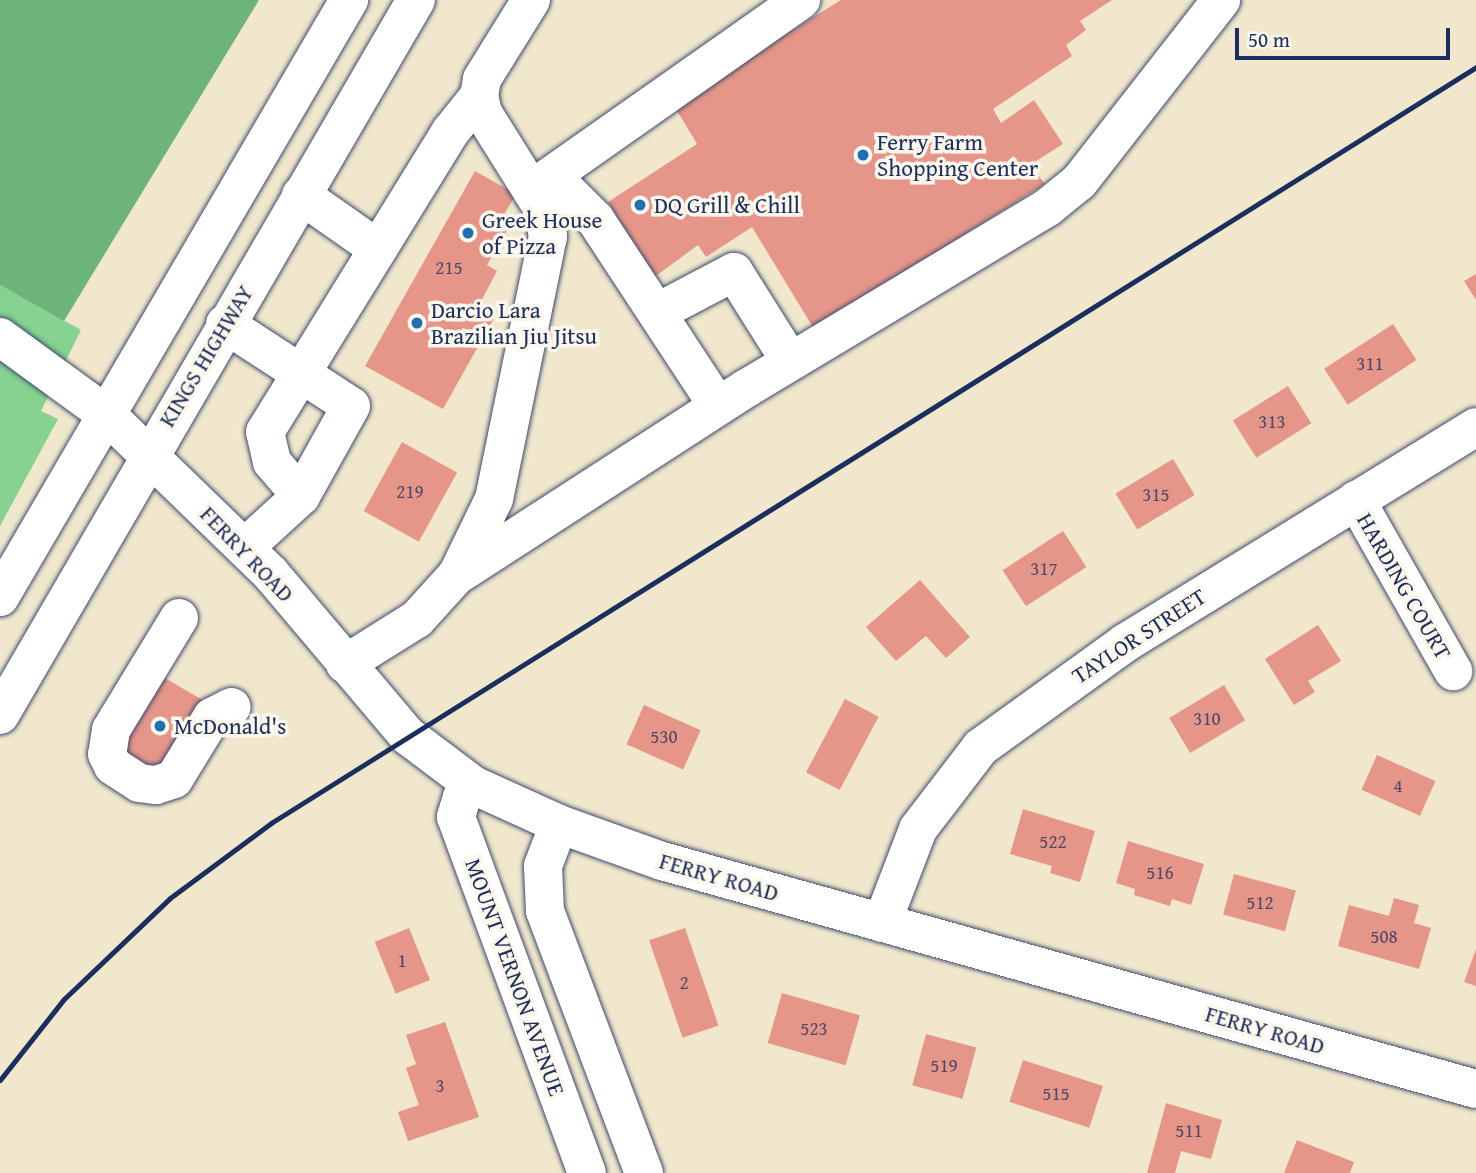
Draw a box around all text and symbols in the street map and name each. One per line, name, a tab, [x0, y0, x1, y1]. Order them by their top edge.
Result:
scale bar	[1238, 14, 1453, 58]
text: 50 m	[1248, 24, 1290, 55]
place label: Ferry Farm Shopping Center	[877, 128, 1038, 182]
marker: Ferry Farm Shopping Center	[855, 147, 871, 163]
place label: DQ Grill & Chill	[654, 191, 800, 219]
marker: DQ Grill & Chill	[632, 197, 648, 213]
place label: Greek House of Pizza	[482, 206, 602, 260]
marker: Greek House of Pizza	[460, 225, 476, 241]
house number: 215	[435, 257, 463, 279]
street label: KINGS HIGHWAY	[153, 280, 259, 432]
place label: Darcio Lara Brazilian Jiu Jitsu	[431, 296, 597, 350]
marker: Darcio Lara Brazilian Jiu Jitsu	[409, 315, 425, 331]
house number: 311	[1356, 353, 1384, 375]
house number: 313	[1258, 411, 1286, 433]
house number: 219	[396, 481, 424, 503]
house number: 315	[1142, 484, 1170, 506]
street label: FERRY ROAD	[194, 500, 300, 608]
street label: HARDING COURT	[1351, 508, 1457, 664]
house number: 317	[1030, 558, 1058, 580]
street label: TAYLOR STREET	[1067, 582, 1211, 690]
house number: 310	[1193, 708, 1221, 730]
place label: McDonald's	[174, 712, 286, 740]
marker: McDonald's	[152, 718, 168, 734]
house number: 530	[650, 726, 678, 748]
house number: 4	[1393, 775, 1403, 797]
house number: 522	[1039, 831, 1067, 853]
street label: FERRY ROAD	[656, 847, 782, 907]
street label: MOUNT VERNON AVENUE	[459, 854, 571, 1100]
house number: 516	[1146, 862, 1174, 884]
house number: 512	[1246, 892, 1274, 914]
house number: 508	[1370, 926, 1398, 948]
house number: 1	[397, 950, 407, 972]
house number: 2	[679, 972, 689, 994]
street label: FERRY ROAD	[1202, 1000, 1328, 1060]
house number: 523	[800, 1018, 828, 1040]
house number: 519	[930, 1055, 958, 1077]
house number: 3	[435, 1075, 445, 1097]
house number: 515	[1042, 1083, 1070, 1105]
house number: 511	[1175, 1120, 1203, 1142]

